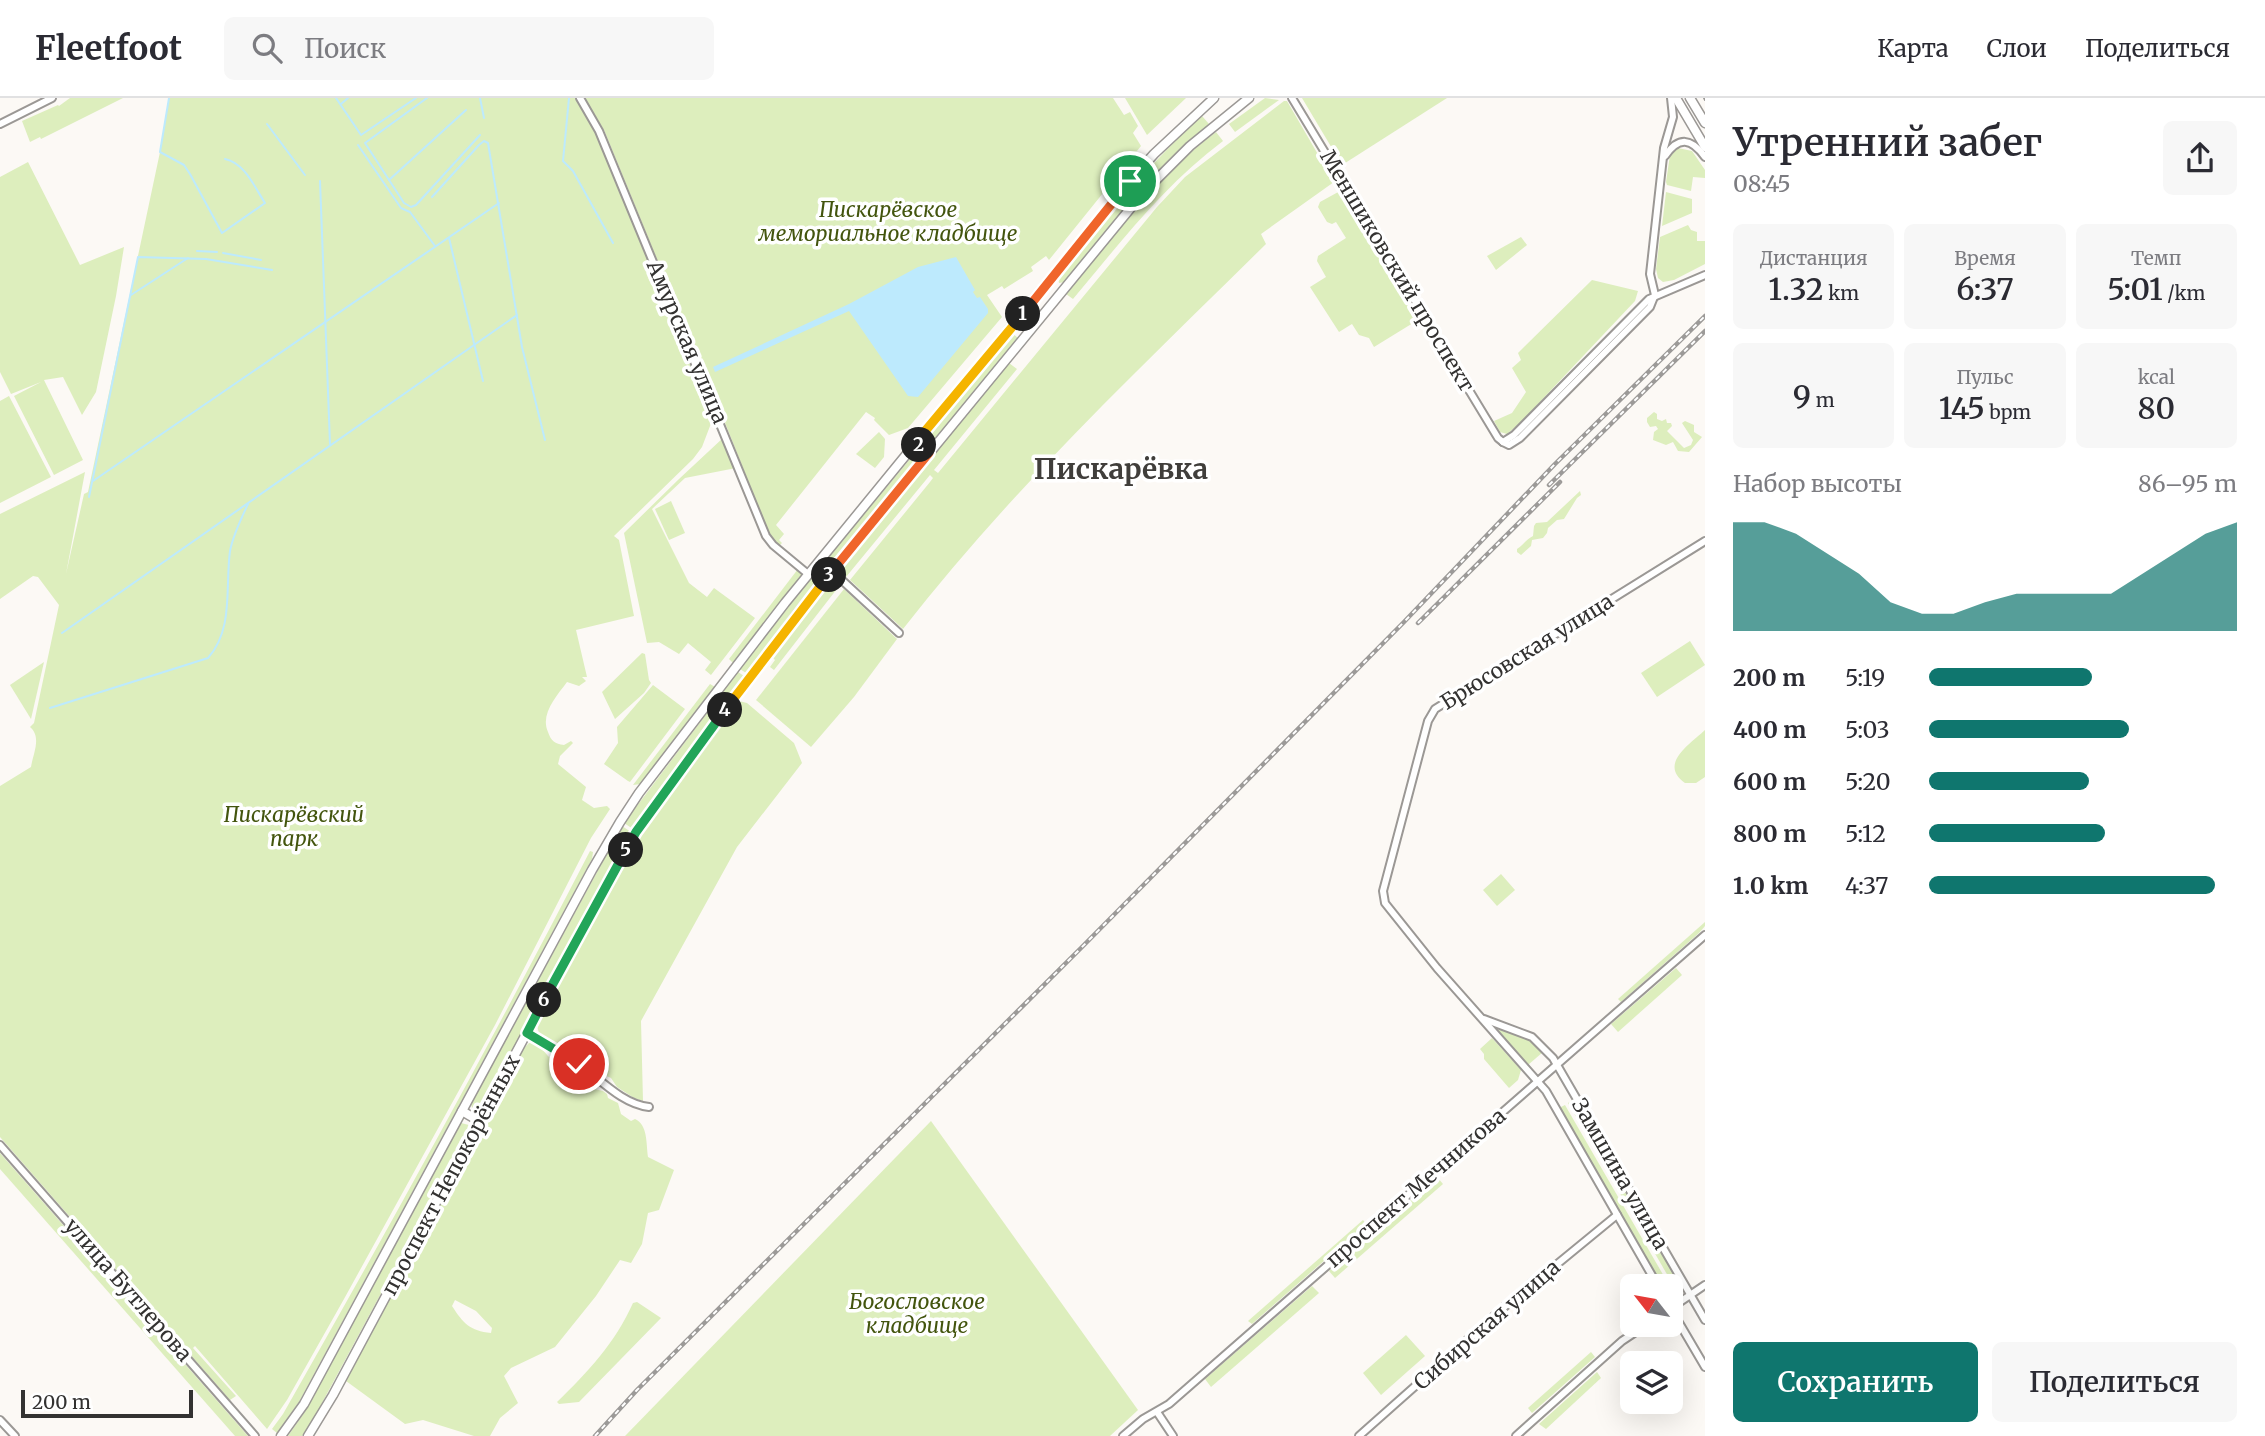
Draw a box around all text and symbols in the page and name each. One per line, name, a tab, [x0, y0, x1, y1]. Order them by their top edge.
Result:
search box	[224, 17, 714, 80]
text: Fleetfoot	[35, 28, 182, 69]
icon: search	[248, 29, 286, 67]
text: Поиск	[304, 32, 386, 65]
text: Карта	[1877, 33, 1949, 64]
text: Слои	[1987, 33, 2047, 64]
text: Поделиться	[2085, 33, 2230, 64]
text: Утренний забег	[1733, 119, 2042, 166]
button: share	[2163, 121, 2237, 195]
street label: Меншиковский проспект	[1314, 145, 1481, 397]
pin	[1100, 151, 1160, 211]
icon: arrive	[1111, 162, 1149, 200]
text: 08:45	[1733, 169, 1791, 198]
park label: Пискарёвское мемориальное кладбище	[758, 196, 1017, 247]
text: Дистанция	[1760, 246, 1867, 270]
text: Время	[1954, 246, 2016, 270]
text: Темп	[2131, 246, 2182, 270]
street label: Амурская улица	[640, 255, 734, 428]
text: 1.32	[1768, 270, 1824, 308]
text: 6:37	[1956, 270, 2014, 308]
text: 5:01	[2107, 270, 2163, 308]
text: km	[1824, 281, 1859, 305]
text: /km	[2163, 281, 2205, 305]
pin: 1	[1006, 296, 1040, 332]
text: 1	[1018, 301, 1027, 325]
text: Пульс	[1956, 365, 2014, 389]
text: kcal	[2138, 365, 2175, 389]
text: 9	[1793, 377, 1811, 415]
text: m	[1811, 388, 1835, 412]
text: 145	[1939, 389, 1985, 427]
text: 80	[2138, 389, 2175, 427]
text: bpm	[1985, 400, 2031, 424]
pin: 2	[902, 428, 936, 462]
text: 2	[913, 432, 924, 456]
district label: Пискарёвка	[1034, 451, 1209, 487]
text: Набор высоты	[1733, 469, 1902, 498]
text: 86–95 m	[2138, 469, 2237, 498]
pin: 3	[812, 558, 846, 592]
text: 3	[823, 562, 834, 586]
street label: Брюсовская улица	[1435, 587, 1618, 716]
text: 200 m	[1733, 663, 1805, 692]
text: 5:19	[1845, 663, 1885, 692]
pin: 4	[708, 692, 742, 728]
text: 4	[718, 697, 731, 721]
text: 400 m	[1733, 715, 1807, 744]
text: 5:03	[1845, 715, 1890, 744]
text: 600 m	[1733, 767, 1806, 796]
text: 5:20	[1845, 767, 1891, 796]
park label: Пискарёвский парк	[224, 801, 364, 852]
text: 800 m	[1733, 819, 1806, 848]
text: 5:12	[1845, 819, 1886, 848]
pin: 5	[608, 832, 644, 868]
text: 5	[620, 837, 631, 861]
text: 1.0 km	[1733, 871, 1808, 900]
text: 4:37	[1845, 871, 1888, 900]
pin: 6	[526, 982, 562, 1018]
text: 6	[538, 987, 549, 1011]
pin	[549, 1034, 609, 1094]
icon: check	[560, 1045, 598, 1083]
street label: проспект Непокорённых	[376, 1049, 526, 1300]
street label: Замшина улица	[1566, 1093, 1675, 1254]
street label: проспект Мечникова	[1320, 1102, 1511, 1273]
street label: улица Бутлерова	[59, 1212, 198, 1367]
street label: Сибирская улица	[1408, 1254, 1565, 1396]
north arrow	[1620, 1274, 1684, 1337]
map controls	[1620, 1274, 1683, 1414]
park label: Богословское кладбище	[849, 1288, 985, 1339]
button: Сохранить	[1733, 1342, 1978, 1422]
button: Поделиться	[1992, 1342, 2237, 1422]
button: layers	[1620, 1351, 1683, 1414]
scale bar	[21, 1387, 192, 1419]
text: 200 m	[32, 1390, 91, 1414]

